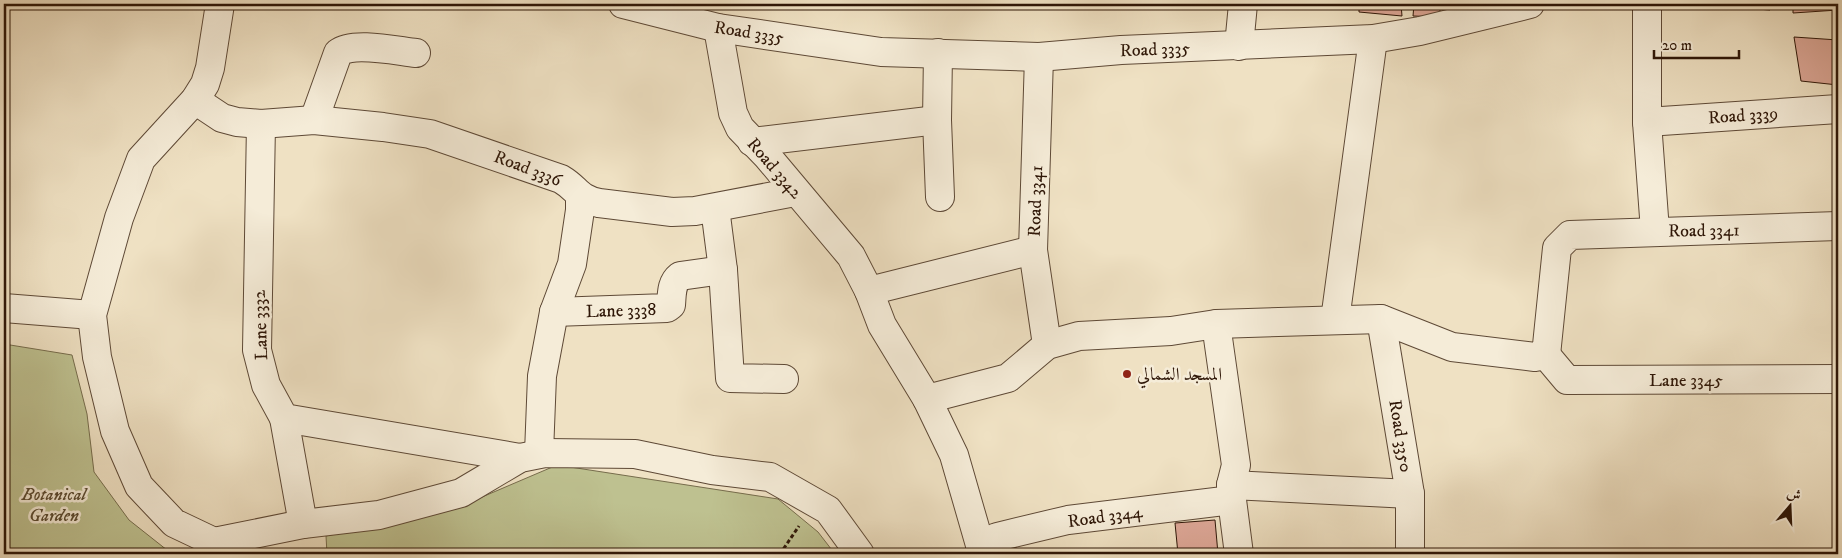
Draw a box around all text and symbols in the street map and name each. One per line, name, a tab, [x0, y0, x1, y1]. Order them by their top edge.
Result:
street label: Road 3335	[712, 17, 785, 49]
scale bar	[1654, 28, 1740, 60]
text: 20 m	[1662, 36, 1692, 55]
street label: Road 3335	[1120, 38, 1191, 62]
street label: Road 3339	[1707, 103, 1779, 129]
street label: Road 3342	[742, 134, 807, 204]
street label: Road 3336	[491, 146, 565, 192]
street label: Road 3341	[1024, 165, 1048, 237]
street label: Road 3341	[1668, 219, 1740, 243]
street label: Lane 3332	[249, 289, 273, 360]
street label: Lane 3338	[585, 299, 657, 323]
place label: المسجد الشمالي	[1137, 364, 1222, 389]
marker: المسجد الشمالي	[1121, 368, 1133, 380]
street label: Lane 3345	[1649, 370, 1723, 392]
street label: Road 3350	[1383, 398, 1417, 474]
north arrow	[1764, 480, 1814, 530]
park label: Botanical Garden	[21, 484, 89, 527]
text: ش	[1784, 484, 1804, 505]
street label: Road 3344	[1066, 501, 1145, 533]

